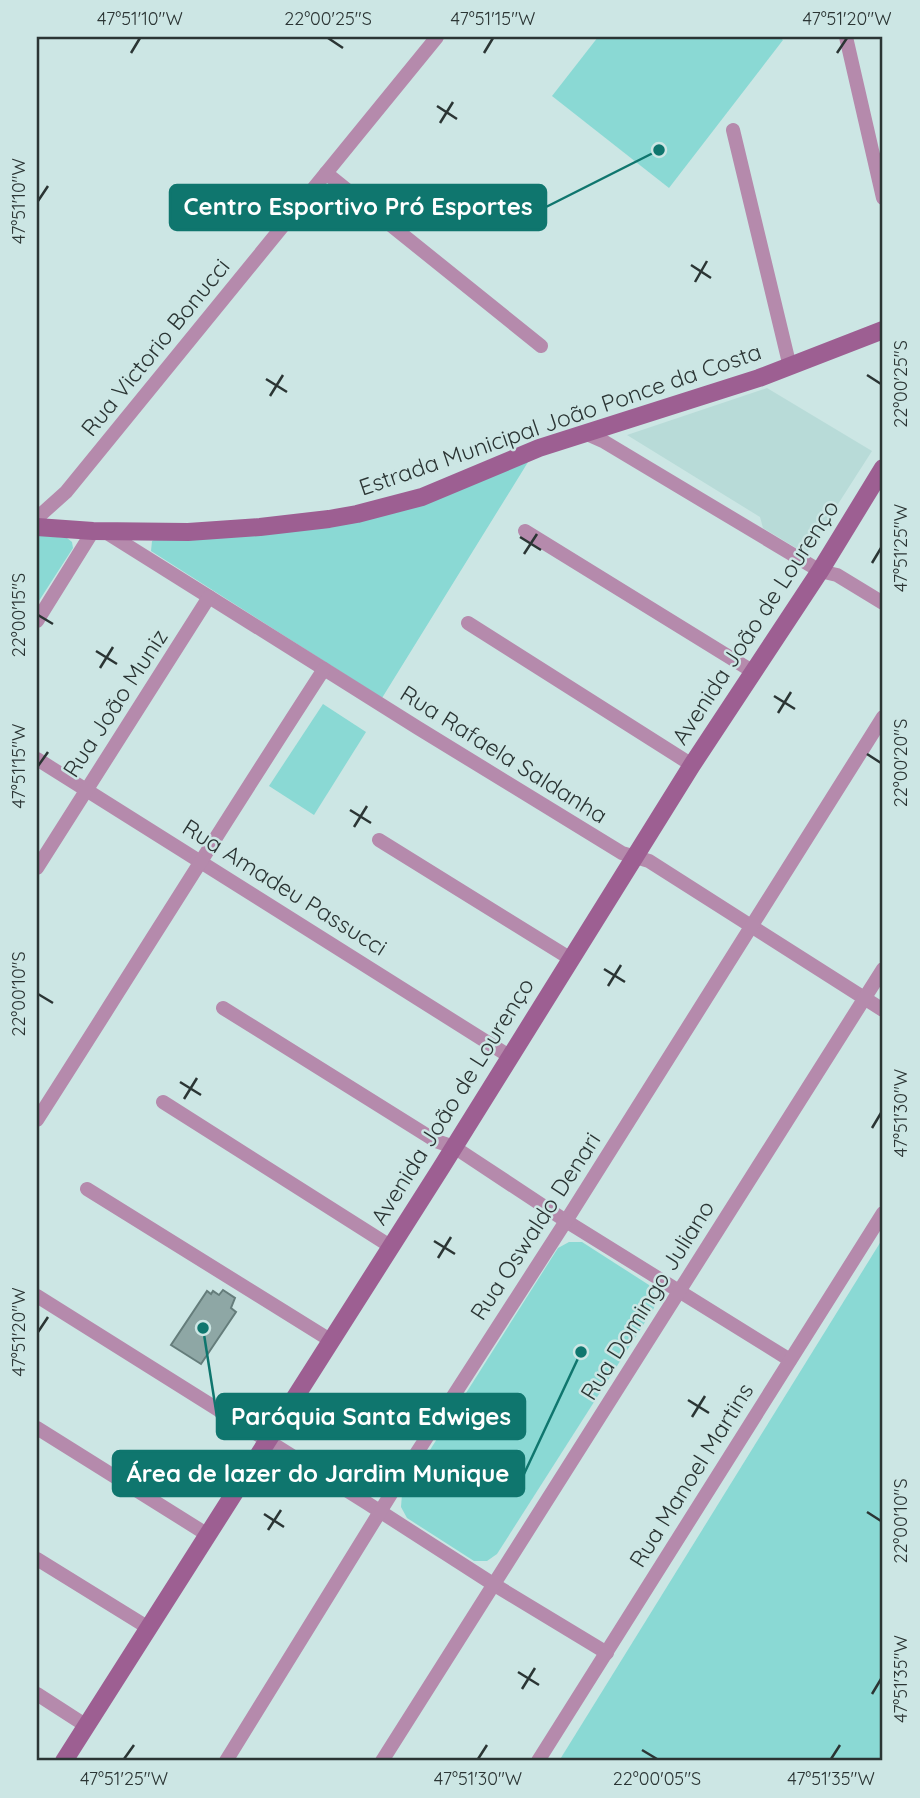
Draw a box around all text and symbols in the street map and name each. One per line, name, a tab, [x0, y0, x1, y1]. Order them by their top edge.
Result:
text: 47°51'10"W	[97, 7, 183, 30]
text: 22°00'25"S	[284, 7, 372, 30]
text: 47°51'15"W	[451, 7, 535, 30]
text: 47°51'20"W	[802, 7, 892, 30]
text: 47°51'10"W	[7, 158, 30, 244]
callout: Centro Esportivo Pró Esportes	[170, 185, 546, 230]
text: Centro Esportivo Pró Esportes	[184, 191, 532, 221]
street label: Rua Victorio Bonucci	[74, 252, 236, 442]
street label: Estrada Municipal João Ponce da Costa	[355, 336, 765, 502]
text: 22°00'25"S	[889, 340, 912, 428]
street label: Avenida João de Lourenço	[665, 494, 845, 750]
text: 47°51'25"W	[889, 504, 912, 592]
text: 22°00'15"S	[7, 573, 30, 657]
street label: Rua João Muniz	[56, 623, 174, 783]
street label: Rua Rafaela Saldanha	[395, 678, 613, 830]
text: 22°00'20"S	[889, 719, 912, 807]
text: 47°51'15"W	[7, 724, 30, 808]
street label: Rua Amadeu Passucci	[177, 812, 393, 962]
text: 22°00'10"S	[7, 951, 30, 1037]
street label: Avenida João de Lourenço	[364, 972, 540, 1230]
text: 47°51'30"W	[889, 1069, 912, 1157]
street label: Rua Oswaldo Denari	[463, 1127, 607, 1325]
street label: Rua Domingo Juliano	[574, 1195, 720, 1405]
text: 47°51'20"W	[7, 1287, 30, 1377]
street label: Rua Manoel Martins	[623, 1378, 759, 1572]
callout: Paróquia Santa Edwiges	[217, 1394, 525, 1439]
text: Paróquia Santa Edwiges	[231, 1401, 511, 1431]
callout: Área de lazer do Jardim Munique	[113, 1451, 524, 1496]
text: Área de lazer do Jardim Munique	[126, 1458, 510, 1488]
text: 22°00'10"S	[889, 1478, 912, 1564]
text: 47°51'35"W	[889, 1635, 912, 1723]
text: 47°51'25"W	[80, 1767, 168, 1790]
text: 47°51'30"W	[434, 1767, 522, 1790]
text: 22°00'05"S	[613, 1767, 701, 1790]
text: 47°51'35"W	[787, 1767, 875, 1790]

